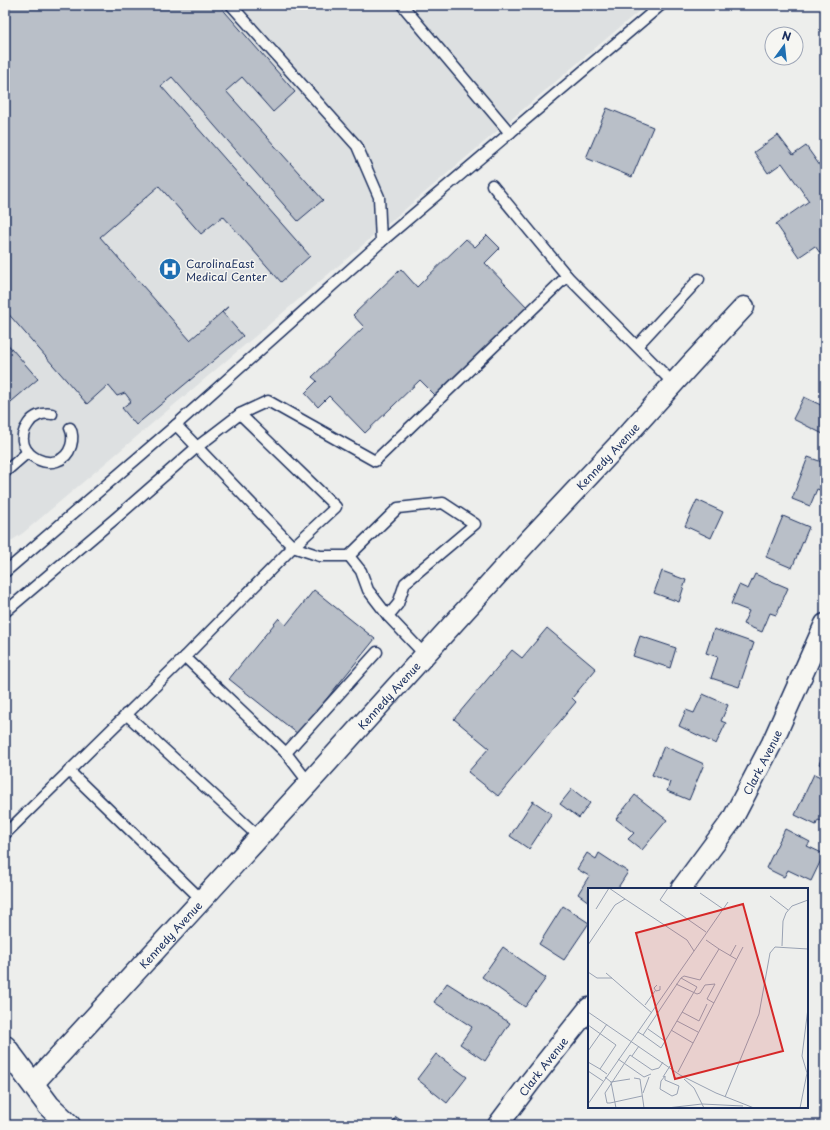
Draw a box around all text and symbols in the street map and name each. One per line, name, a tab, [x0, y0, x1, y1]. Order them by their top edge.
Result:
north arrow	[764, 26, 804, 66]
text: N	[780, 27, 793, 45]
place label: CarolinaEast Medical Center	[186, 255, 268, 285]
hospital icon: CarolinaEast Medical Center	[157, 256, 183, 282]
street label: Kennedy Avenue	[572, 419, 643, 493]
street label: Kennedy Avenue	[353, 657, 424, 733]
street label: Clark Avenue	[738, 727, 785, 798]
inset map	[588, 888, 808, 1108]
street label: Kennedy Avenue	[135, 897, 206, 972]
street label: Clark Avenue	[514, 1033, 572, 1099]

